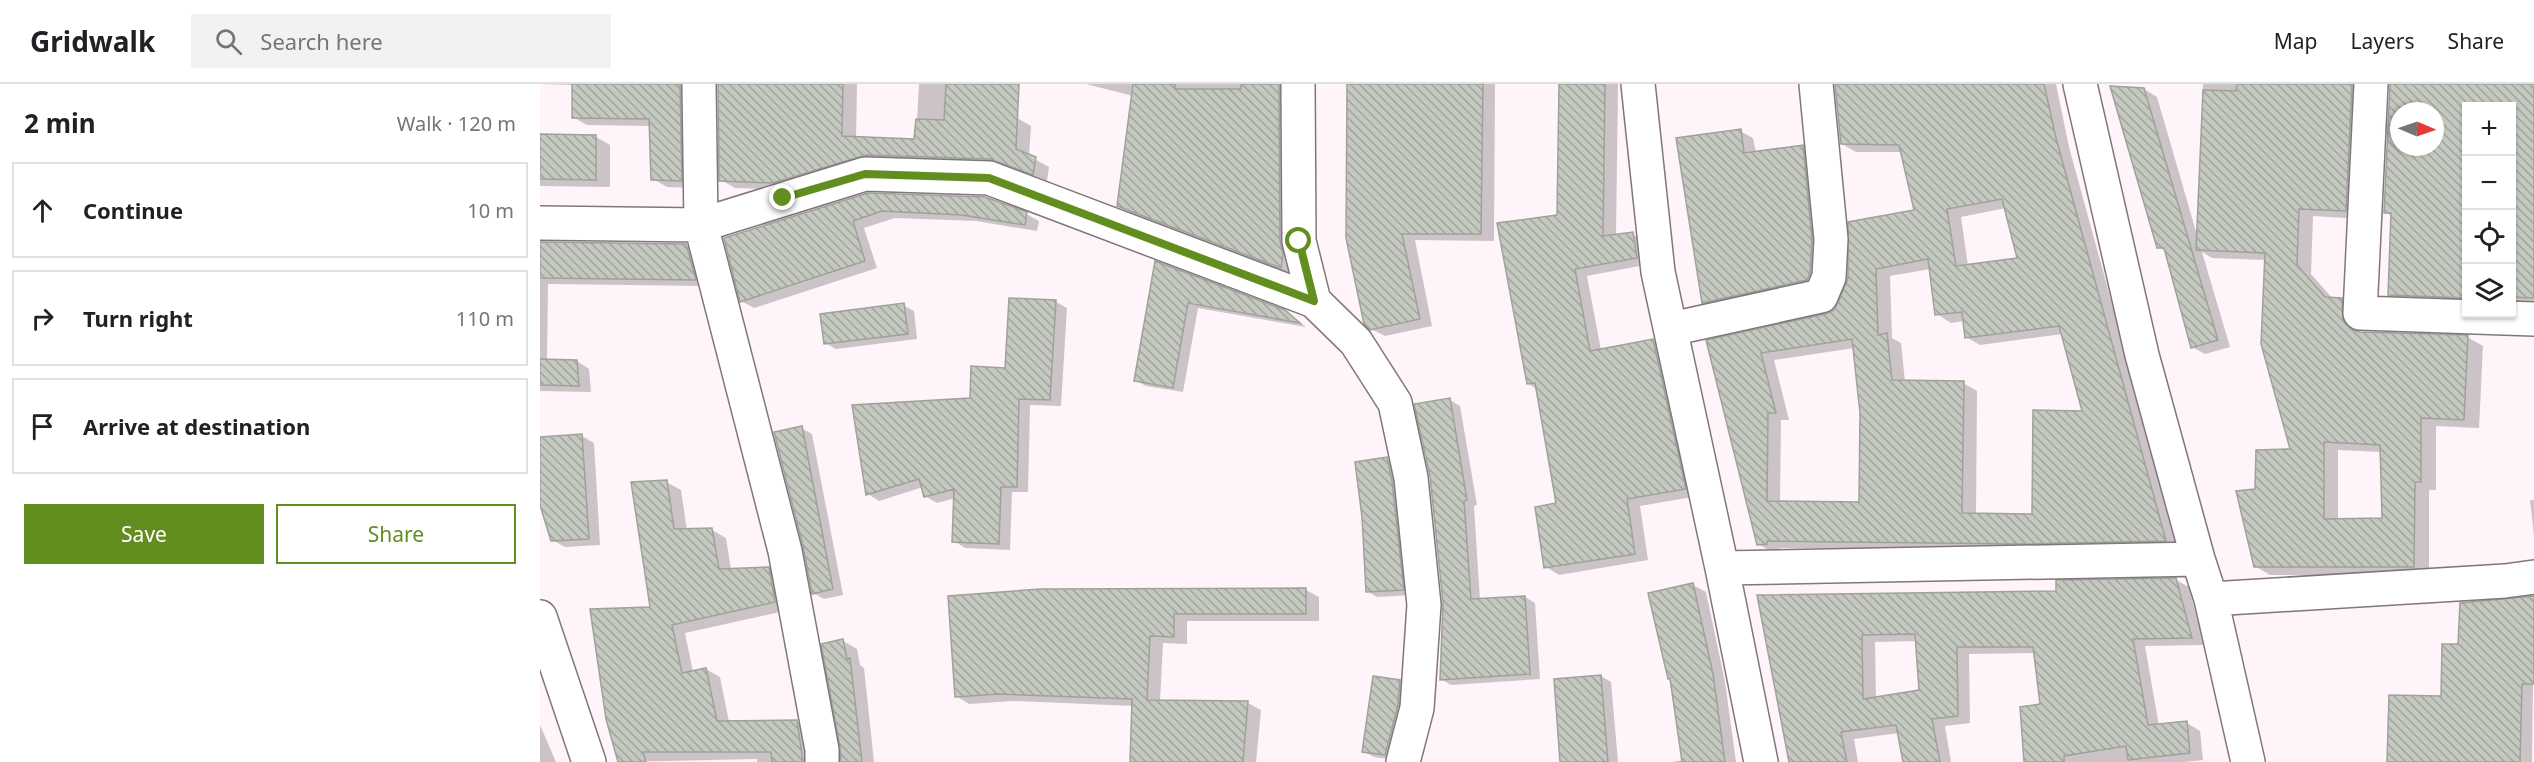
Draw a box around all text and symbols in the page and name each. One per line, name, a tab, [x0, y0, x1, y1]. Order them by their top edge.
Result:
search box	[191, 14, 611, 68]
text: Gridwalk	[30, 22, 155, 60]
icon: search	[212, 25, 245, 58]
text: Search here	[260, 26, 383, 56]
text: Map	[2274, 27, 2318, 55]
text: Layers	[2351, 27, 2415, 55]
text: Share	[2448, 27, 2504, 55]
north arrow	[2390, 102, 2444, 156]
map controls	[2462, 102, 2516, 318]
button: +	[2462, 102, 2516, 156]
text: 2 min	[24, 105, 96, 141]
text: Walk · 120 m	[397, 110, 516, 137]
button: −	[2462, 156, 2516, 210]
route end	[769, 184, 795, 210]
icon: ahead	[26, 194, 59, 227]
text: Continue	[83, 195, 183, 225]
text: 10 m	[467, 197, 514, 224]
button: locate	[2462, 210, 2516, 264]
route start	[1285, 227, 1311, 253]
button: layers	[2462, 264, 2516, 318]
icon: right	[26, 302, 59, 335]
text: Turn right	[83, 303, 193, 333]
text: 110 m	[456, 305, 514, 332]
icon: arrive	[26, 410, 59, 443]
text: Arrive at destination	[83, 411, 310, 441]
button: Save	[24, 504, 264, 564]
button: Share	[276, 504, 516, 564]

